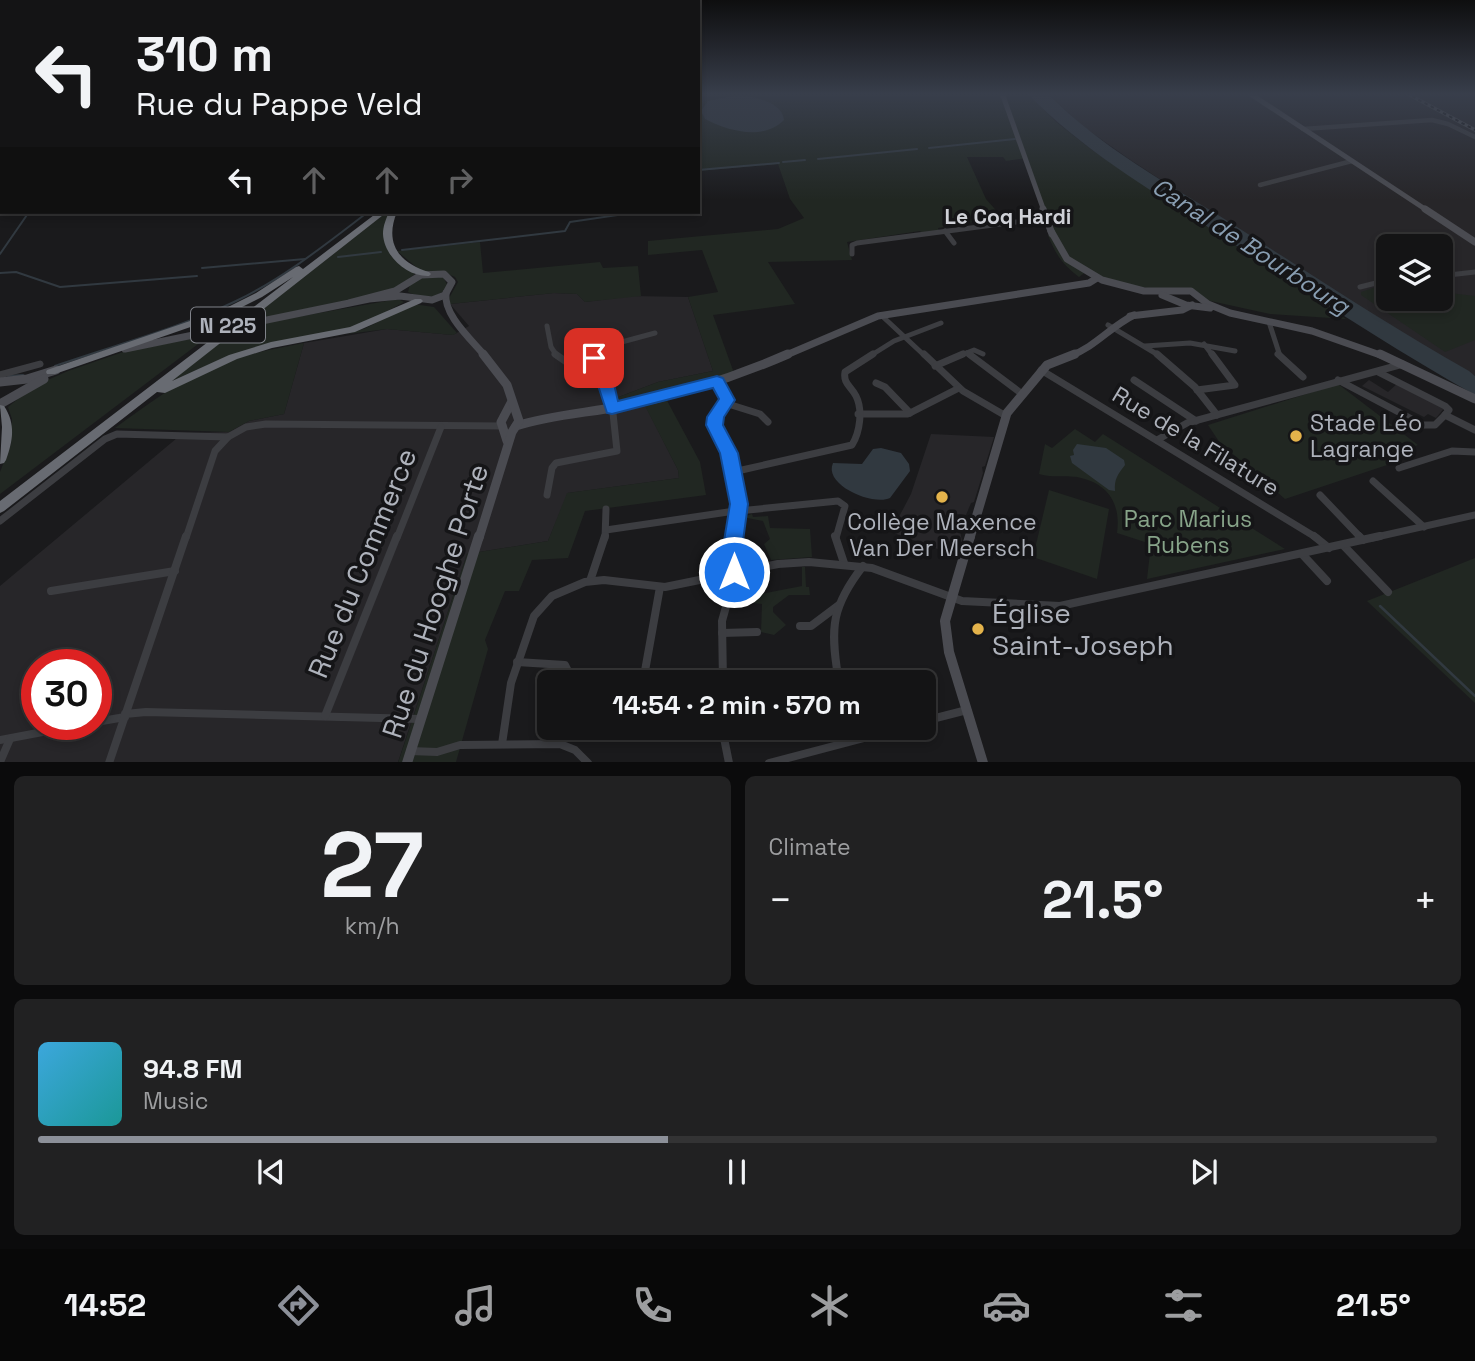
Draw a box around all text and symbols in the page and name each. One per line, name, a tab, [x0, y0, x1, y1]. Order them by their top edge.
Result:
text: 310 m	[136, 23, 273, 85]
icon: left	[21, 28, 112, 119]
text: Rue du Pappe Veld	[136, 84, 423, 124]
icon: left	[222, 161, 260, 199]
icon: ahead	[295, 161, 333, 199]
icon: ahead	[368, 161, 406, 199]
icon: right	[441, 161, 479, 199]
water label: Canal de Bourbourg	[1147, 171, 1357, 322]
district label: Le Coq Hardi	[945, 203, 1071, 230]
map controls	[1376, 234, 1453, 311]
button: layers	[1376, 234, 1453, 311]
road number: N 225	[191, 308, 265, 342]
pin	[564, 328, 624, 388]
icon: arrive	[575, 339, 613, 377]
street label: Rue de la Filature	[1107, 379, 1285, 503]
place label: Stade Léo Lagrange	[1310, 408, 1422, 464]
marker: Stade Léo Lagrange	[1288, 428, 1304, 444]
street label: Rue du Commerce	[300, 443, 424, 683]
street label: Rue du Hooghe Porte	[374, 459, 496, 743]
marker: Collège Maxence Van Der Meersch	[934, 489, 950, 505]
park label: Parc Marius Rubens	[1124, 504, 1252, 560]
place label: Collège Maxence Van Der Meersch	[847, 507, 1037, 563]
position arrow	[697, 535, 771, 609]
place label: Église Saint-Joseph	[992, 595, 1174, 663]
marker: Église Saint-Joseph	[970, 621, 986, 637]
speed limit sign: 30	[21, 649, 112, 740]
text: 14:54 · 2 min · 570 m	[612, 688, 861, 722]
text: 27	[320, 807, 424, 924]
text: Climate	[769, 832, 851, 862]
text: 21.5°	[1042, 867, 1164, 933]
text: −	[769, 876, 792, 924]
text: +	[1413, 876, 1437, 924]
text: km/h	[345, 911, 400, 941]
text: 94.8 FM	[143, 1052, 242, 1086]
text: Music	[143, 1086, 208, 1116]
icon: previous	[252, 1153, 290, 1191]
icon: pause	[718, 1153, 756, 1191]
icon: next	[1185, 1153, 1223, 1191]
icon: directions	[274, 1281, 323, 1330]
icon: music	[451, 1281, 500, 1330]
icon: phone	[628, 1281, 677, 1330]
icon: climate	[805, 1281, 854, 1330]
icon: car	[982, 1281, 1031, 1330]
icon: filters	[1159, 1281, 1208, 1330]
text: 14:52	[64, 1285, 146, 1325]
text: 21.5°	[1336, 1285, 1411, 1325]

